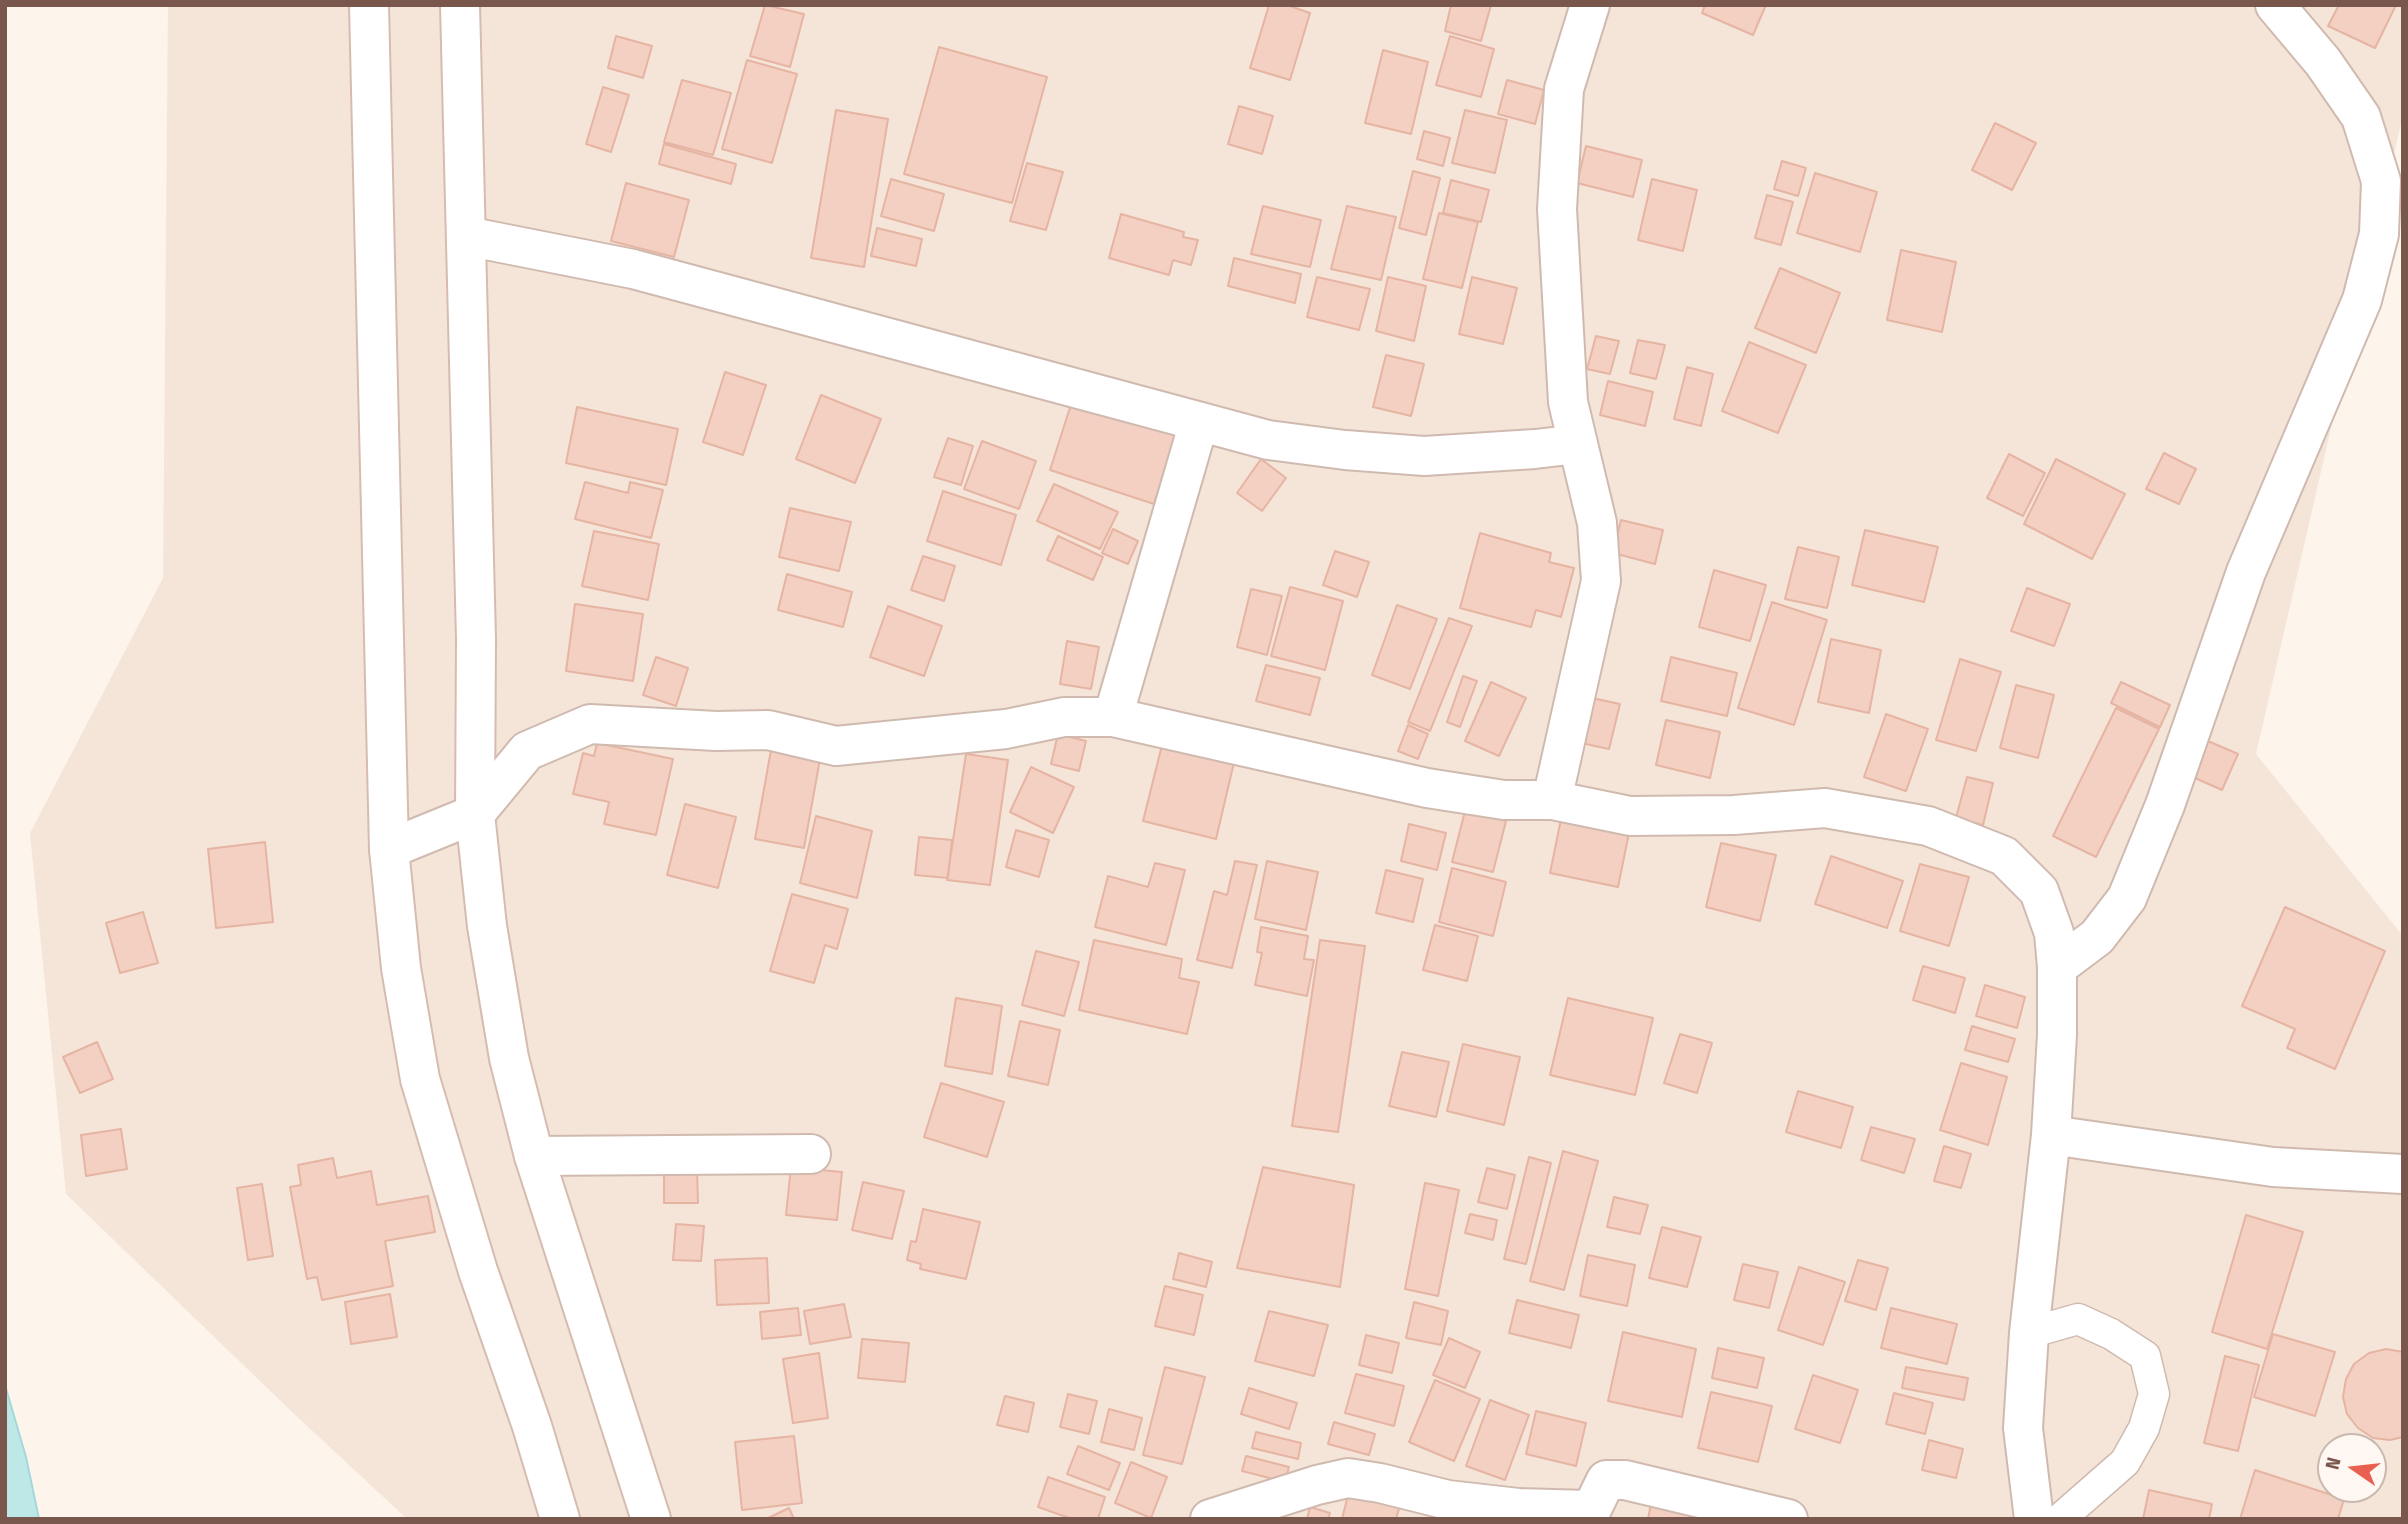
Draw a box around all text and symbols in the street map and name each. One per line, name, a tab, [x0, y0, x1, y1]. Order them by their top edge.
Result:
north arrow	[2317, 1433, 2387, 1503]
text: N	[2321, 1455, 2346, 1472]

